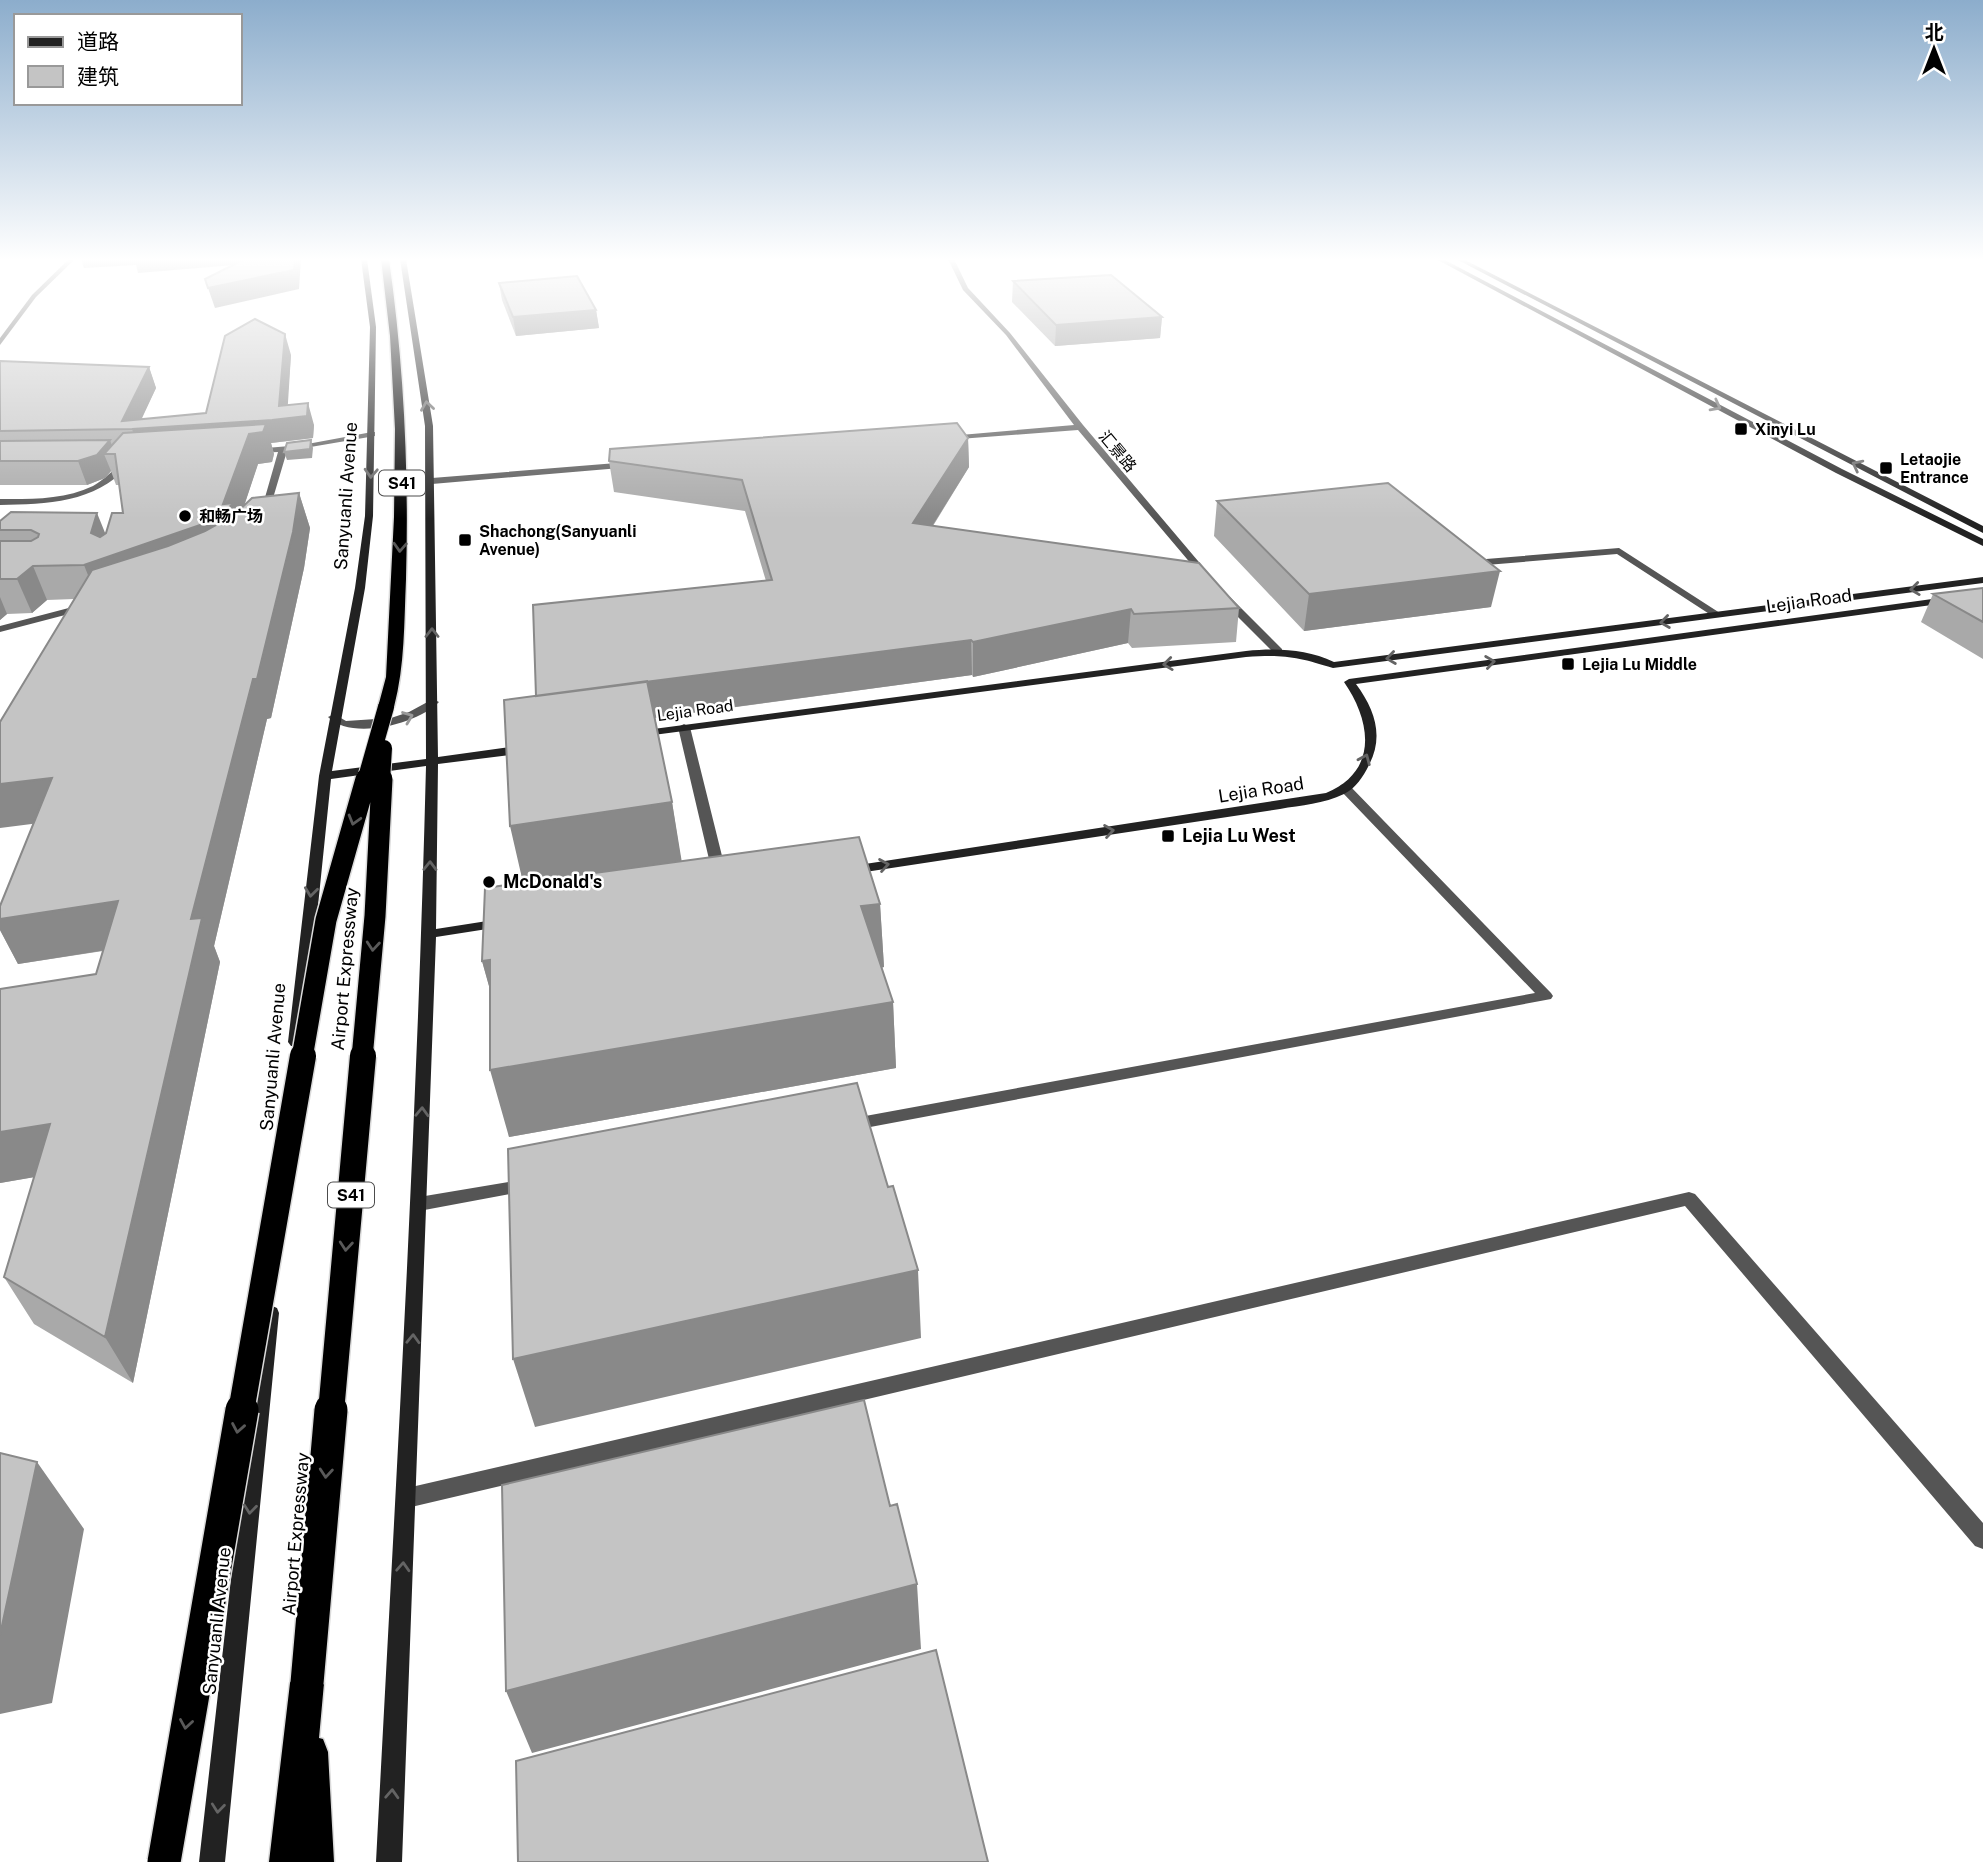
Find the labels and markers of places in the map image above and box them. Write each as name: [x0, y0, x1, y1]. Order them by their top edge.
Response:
place label: Xinyi Lu: [1755, 420, 1816, 439]
marker: Xinyi Lu: [1733, 421, 1749, 437]
place label: Letaojie Entrance: [1900, 450, 1969, 487]
marker: Letaojie Entrance: [1878, 460, 1894, 476]
place label: 和畅广场: [199, 507, 263, 526]
marker: 和畅广场: [177, 508, 193, 524]
place label: Shachong(Sanyuanli Avenue): [479, 522, 637, 559]
marker: Shachong(Sanyuanli Avenue): [457, 532, 473, 548]
place label: Lejia Lu Middle: [1582, 655, 1697, 674]
marker: Lejia Lu Middle: [1560, 656, 1576, 672]
place label: Lejia Lu West: [1182, 825, 1296, 846]
marker: Lejia Lu West: [1160, 828, 1176, 844]
place label: McDonald's: [503, 871, 602, 892]
marker: McDonald's: [481, 874, 497, 890]

